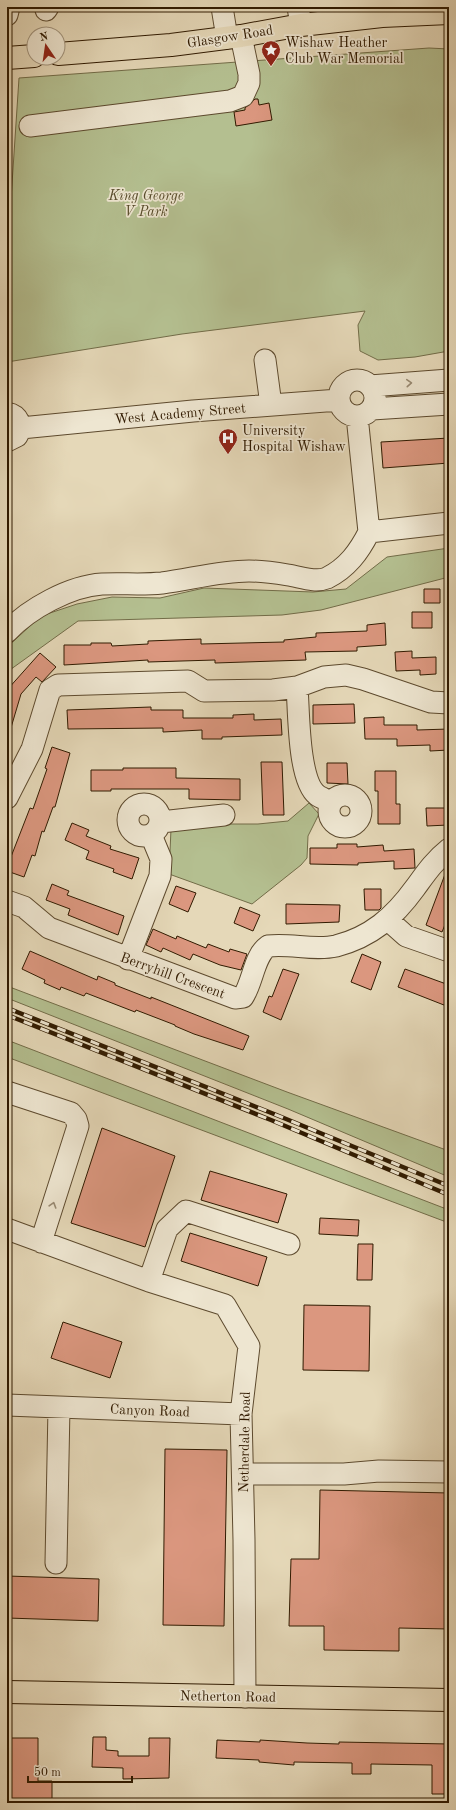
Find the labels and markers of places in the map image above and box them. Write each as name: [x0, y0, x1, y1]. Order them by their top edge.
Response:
place label: Wishaw Heather Club War Memorial: [285, 36, 404, 66]
place icon: Wishaw Heather Club War Memorial: [260, 39, 282, 67]
place label: University Hospital Wishaw: [242, 424, 346, 454]
hospital icon: University Hospital Wishaw: [217, 427, 239, 455]

